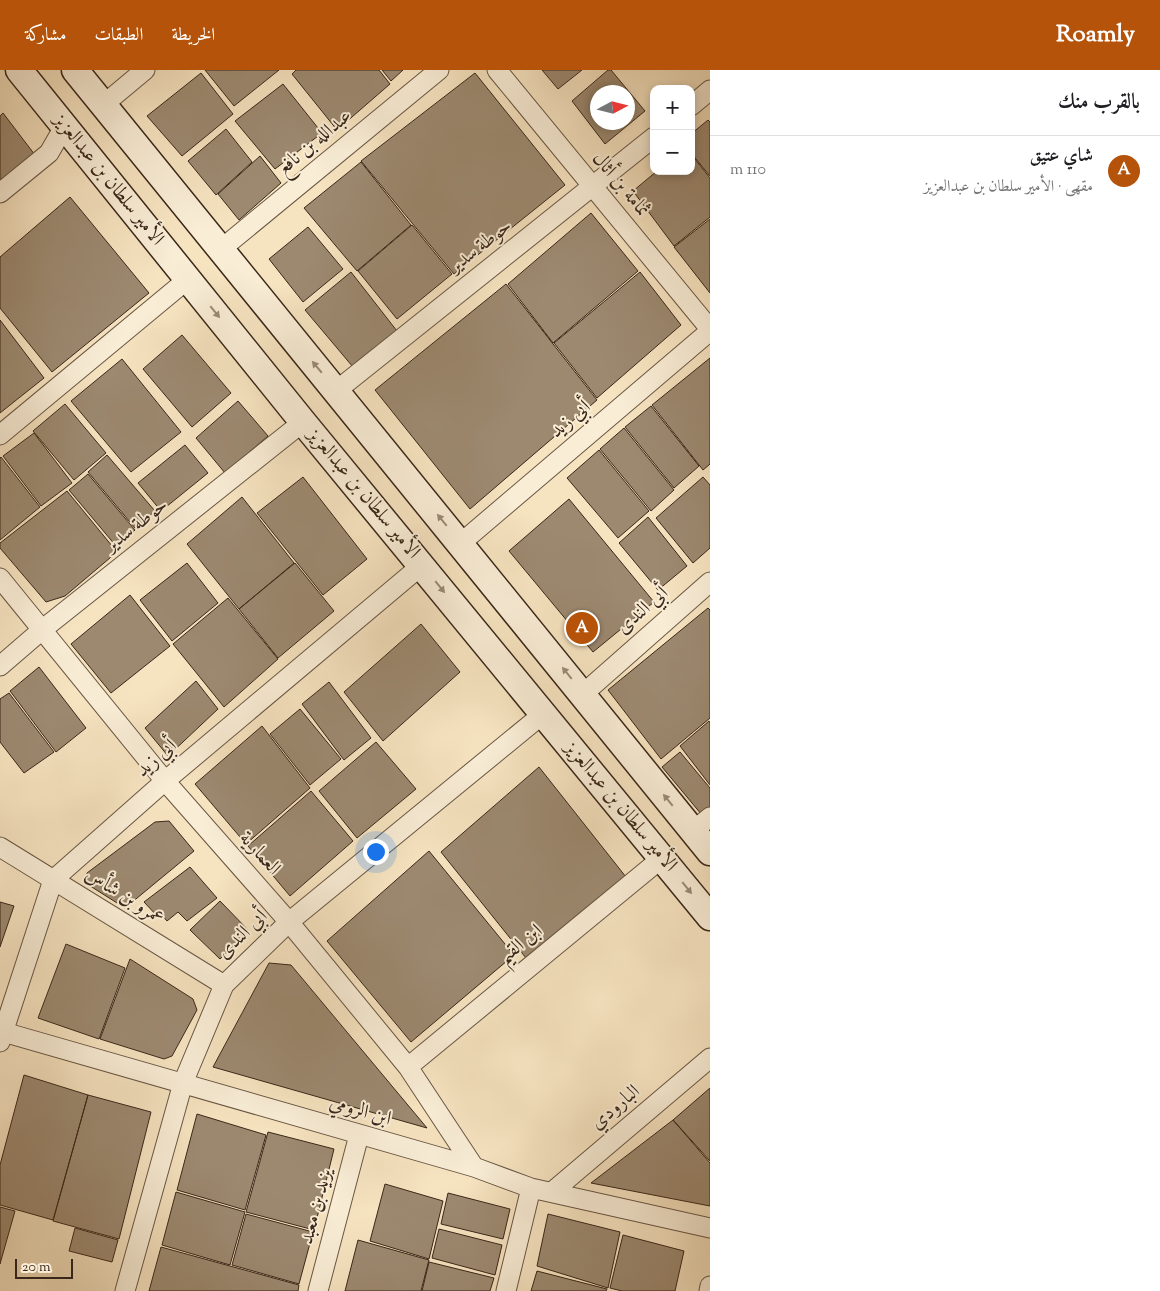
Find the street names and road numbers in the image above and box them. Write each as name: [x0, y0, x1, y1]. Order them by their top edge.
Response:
street label: عبدالله بن نافع: [271, 103, 360, 184]
street label: الأمير سلطان بن عبدالعزيز: [44, 104, 173, 252]
street label: ثمامة بن أثال: [584, 145, 657, 224]
street label: حوطة سدير: [442, 213, 519, 282]
street label: أبي زيد: [543, 392, 598, 446]
street label: الأمير سلطان بن عبدالعزيز: [298, 419, 429, 566]
street label: حوطة سدير: [98, 492, 175, 561]
street label: أبي الندى: [609, 578, 676, 642]
street label: أبي زيد: [129, 731, 184, 785]
street label: الأمير سلطان بن عبدالعزيز: [555, 732, 686, 879]
street label: العمارية: [231, 825, 287, 883]
street label: عمرو بن شأس: [78, 859, 171, 933]
street label: أبي الندى: [210, 902, 275, 967]
street label: ابن القيم: [492, 918, 551, 974]
street label: البارودي: [585, 1078, 647, 1138]
street label: ابن الرومي: [326, 1089, 394, 1135]
street label: يزيد بن معبد: [293, 1164, 342, 1248]

